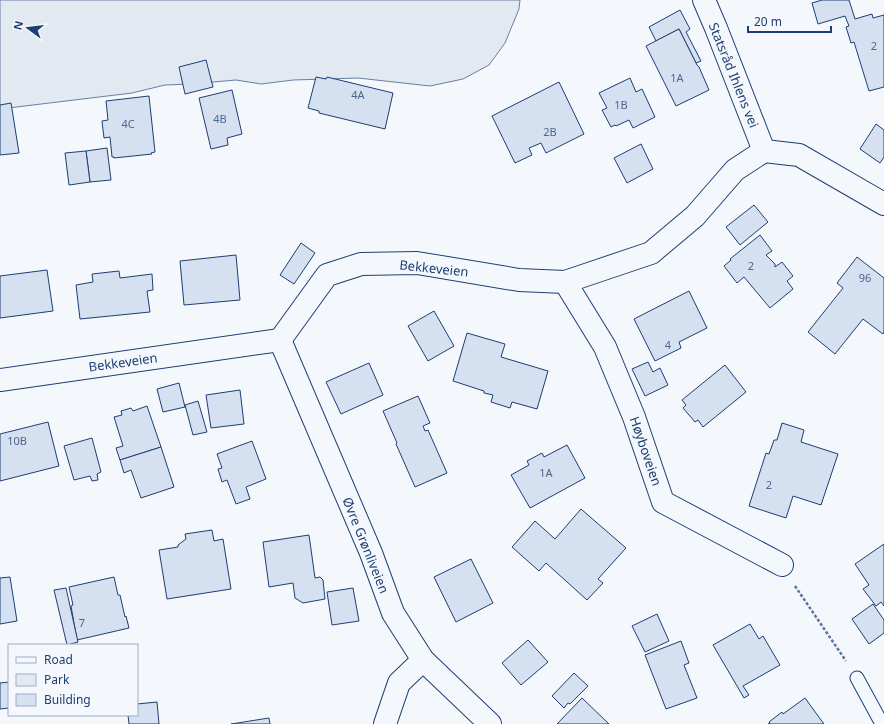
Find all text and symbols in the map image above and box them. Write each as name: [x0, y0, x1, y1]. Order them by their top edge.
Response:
north arrow: [8, 8, 48, 48]
scale bar: [748, 8, 831, 34]
text: 20 m: [754, 13, 782, 30]
text: N: [9, 19, 26, 32]
street label: Statsråd Ihlens vei: [705, 20, 763, 130]
house number: 2: [871, 38, 877, 53]
house number: 1A: [670, 70, 685, 85]
house number: 4A: [351, 87, 366, 102]
house number: 1B: [614, 97, 628, 112]
house number: 4B: [213, 111, 227, 126]
house number: 4C: [121, 116, 135, 131]
house number: 2B: [543, 124, 557, 139]
street label: Bekkeveien: [399, 255, 469, 281]
house number: 2: [748, 258, 754, 273]
house number: 96: [859, 270, 871, 285]
house number: 4: [665, 337, 672, 352]
street label: Bekkeveien: [87, 348, 159, 376]
street label: Høyboveien: [626, 414, 666, 488]
house number: 10B: [7, 433, 27, 448]
house number: 1A: [539, 465, 554, 480]
house number: 2: [766, 477, 772, 492]
street label: Øvre Grønliveien: [338, 494, 394, 596]
house number: 7: [79, 615, 85, 630]
legend: [8, 644, 138, 716]
text: Road: [44, 651, 73, 668]
text: Park: [44, 671, 70, 688]
text: Building: [44, 691, 91, 708]

